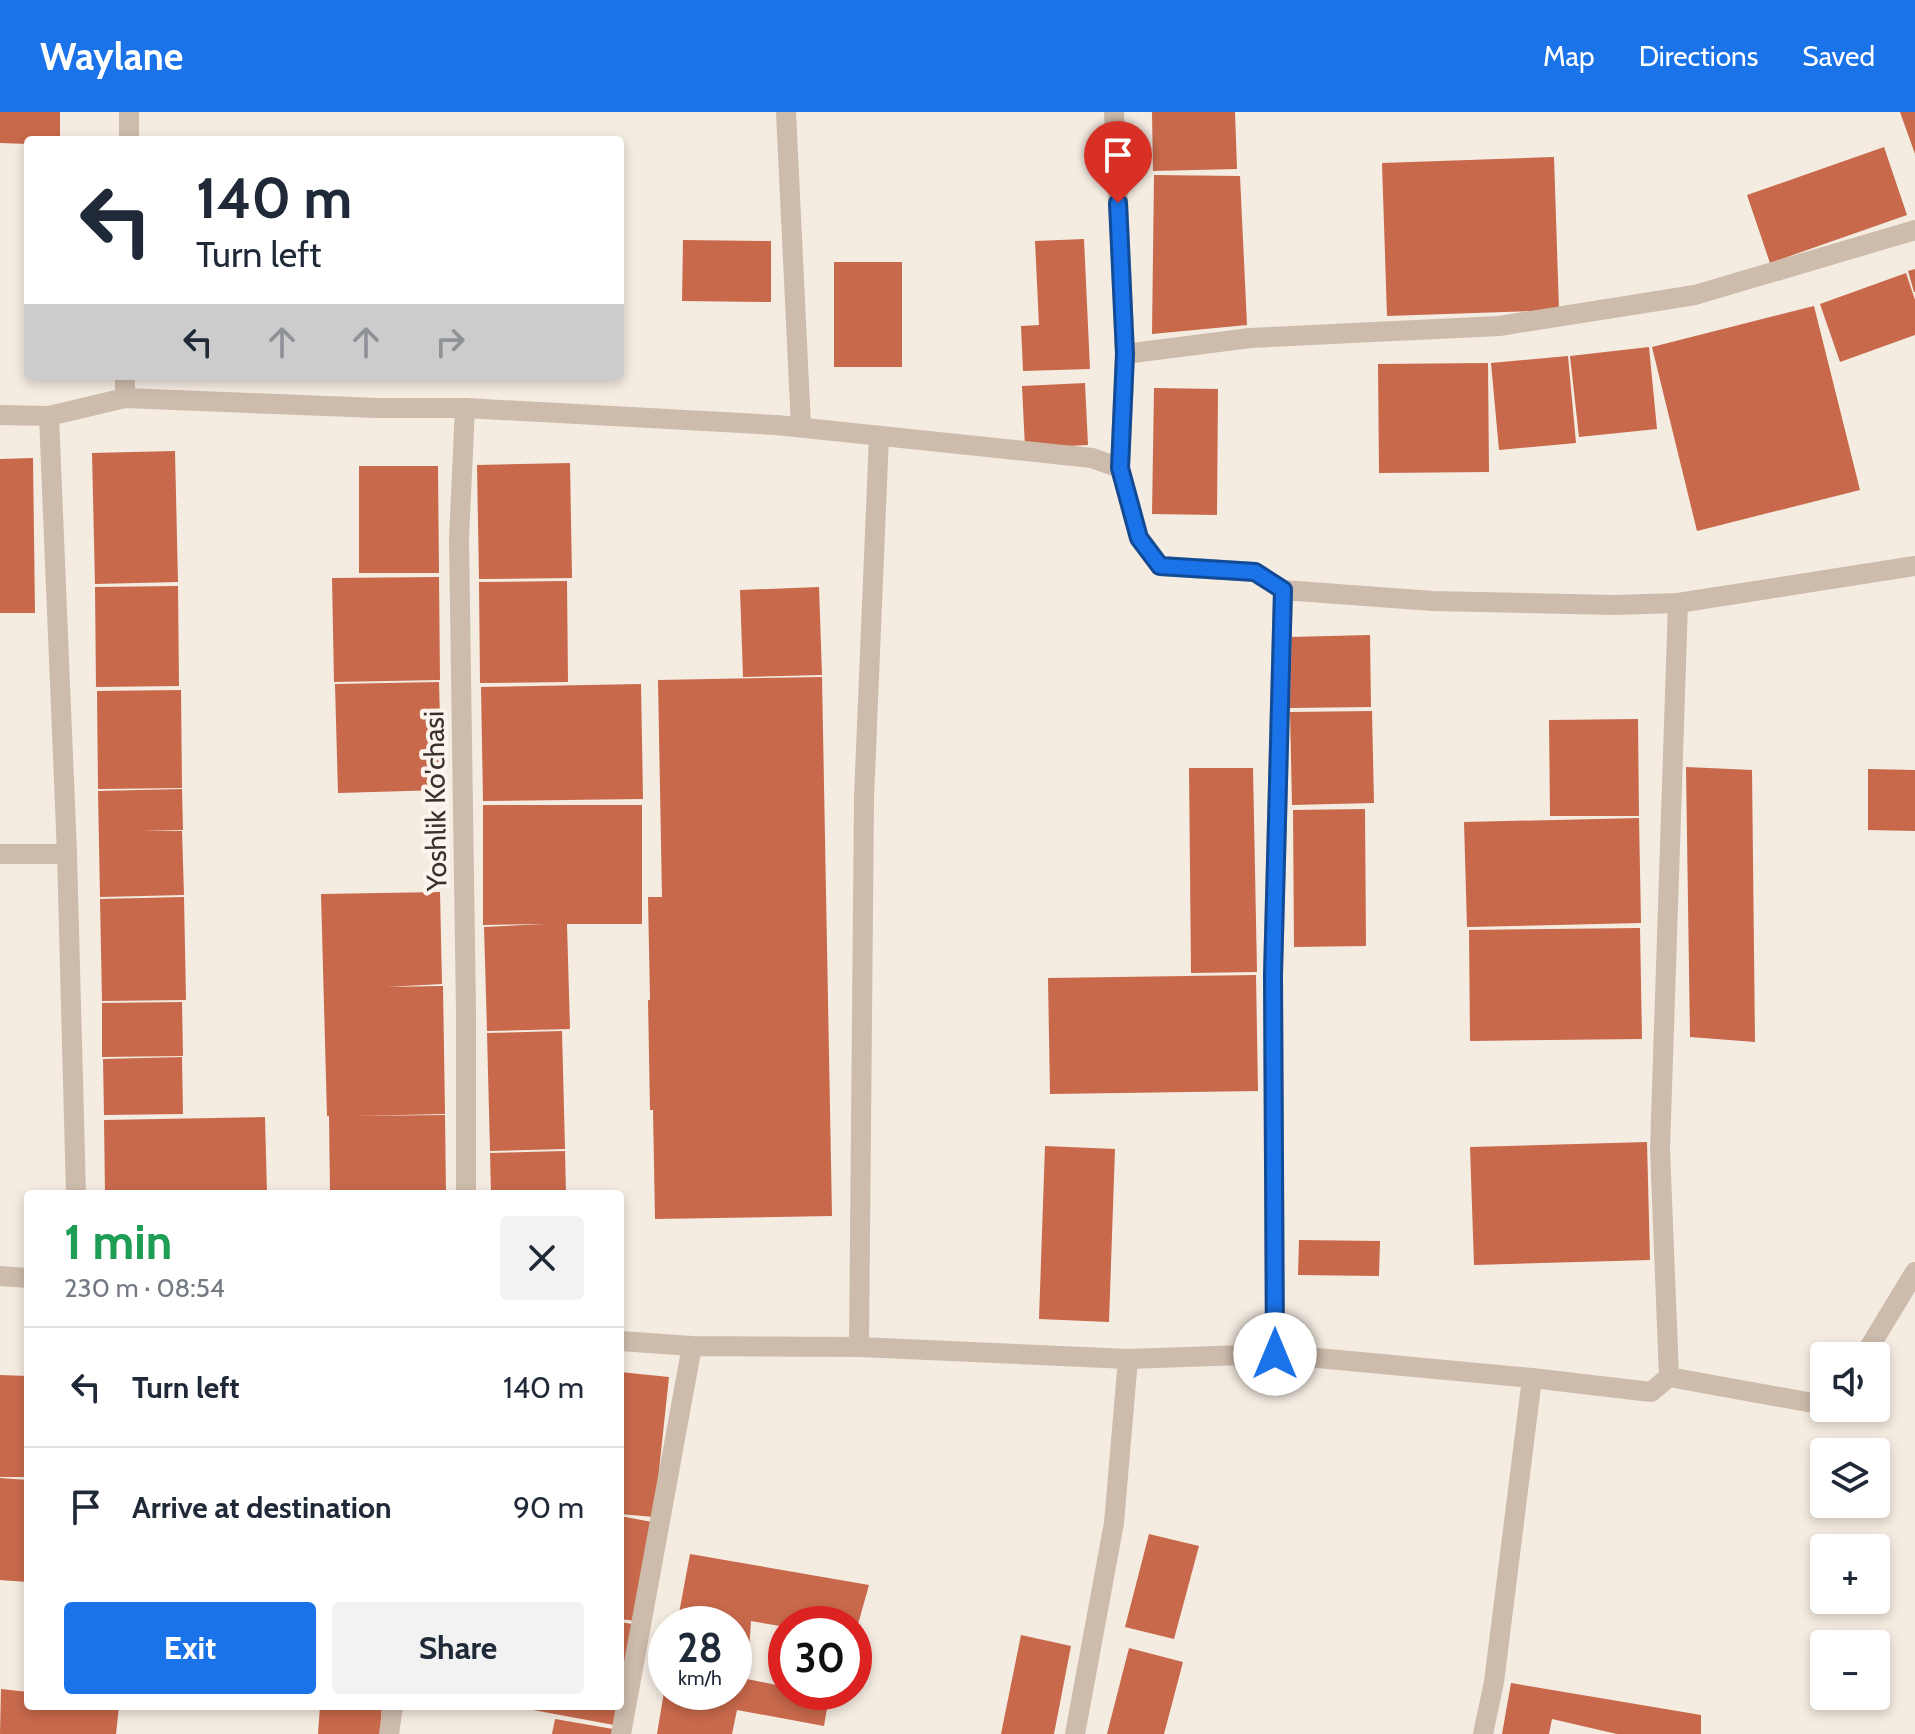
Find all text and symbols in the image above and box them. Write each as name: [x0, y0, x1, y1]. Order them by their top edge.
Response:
text: Waylane: [40, 33, 183, 80]
text: Map: [1543, 39, 1595, 73]
text: Directions: [1639, 39, 1758, 73]
text: Saved: [1802, 39, 1875, 73]
pin: [1084, 121, 1152, 203]
icon: arrive: [1096, 133, 1140, 177]
text: 140 m: [196, 164, 352, 232]
icon: left: [64, 168, 168, 272]
text: Turn left: [196, 232, 321, 276]
icon: left: [176, 320, 220, 364]
icon: ahead: [260, 320, 304, 364]
icon: ahead: [344, 320, 388, 364]
icon: right: [428, 320, 472, 364]
street label: Yoshlik Ko'chasi: [416, 711, 454, 892]
text: 1 min: [64, 1213, 172, 1271]
button: close: [500, 1216, 584, 1300]
text: 230 m · 08:54: [64, 1272, 225, 1304]
position arrow: [1233, 1312, 1317, 1396]
map controls: [1810, 1342, 1890, 1710]
button: sound: [1810, 1342, 1890, 1422]
icon: left: [64, 1365, 108, 1409]
text: Turn left: [132, 1369, 240, 1406]
text: 140 m: [503, 1369, 584, 1406]
button: layers: [1810, 1438, 1890, 1518]
icon: arrive: [64, 1485, 108, 1529]
text: Arrive at destination: [132, 1489, 392, 1526]
text: 90 m: [513, 1489, 584, 1526]
button: +: [1810, 1534, 1890, 1614]
button: Exit: [64, 1602, 316, 1694]
button: Share: [332, 1602, 584, 1694]
speed limit sign: 30: [768, 1606, 872, 1710]
text: 28: [677, 1623, 723, 1672]
button: −: [1810, 1630, 1890, 1710]
text: km/h: [678, 1666, 722, 1690]

